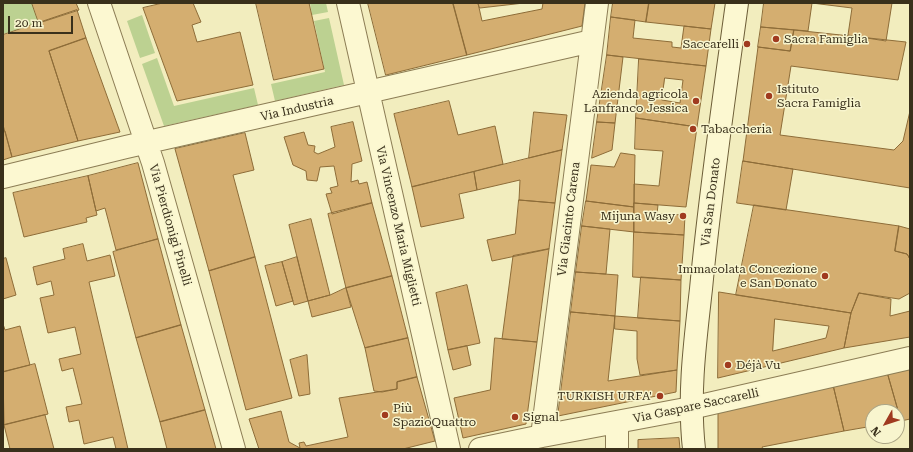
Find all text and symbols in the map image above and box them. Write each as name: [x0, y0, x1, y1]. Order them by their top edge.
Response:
scale bar: [10, 8, 75, 34]
text: 20 m: [15, 16, 42, 30]
place label: Sacra Famiglia: [784, 32, 868, 46]
marker: Sacra Famiglia: [771, 34, 781, 44]
place label: Saccarelli: [683, 37, 739, 51]
marker: Saccarelli: [742, 39, 752, 49]
place label: Istituto Sacra Famiglia: [777, 82, 861, 110]
place label: Azienda agricola Lanfranco Jessica: [584, 87, 688, 115]
marker: Istituto Sacra Famiglia: [764, 91, 774, 101]
street label: Via Industria: [259, 94, 335, 124]
marker: Azienda agricola Lanfranco Jessica: [691, 96, 701, 106]
place label: Tabaccheria: [701, 122, 772, 136]
marker: Tabaccheria: [688, 124, 698, 134]
street label: Via Vincenzo Maria Miglietti: [373, 144, 423, 308]
street label: Via San Donato: [698, 157, 724, 247]
street label: Via Giacinto Carena: [555, 161, 583, 277]
street label: Via Pierdionigi Pinelli: [146, 163, 194, 287]
place label: Mijuna Wasy: [601, 209, 675, 223]
marker: Mijuna Wasy: [678, 211, 688, 221]
place label: Immacolata Concezione e San Donato: [678, 262, 817, 290]
marker: Immacolata Concezione e San Donato: [820, 271, 830, 281]
place label: Déjà Vu: [736, 358, 781, 372]
marker: Déjà Vu: [723, 360, 733, 370]
street label: Via Gaspare Saccarelli: [632, 386, 760, 426]
place label: TURKISH URFA': [557, 389, 652, 403]
marker: TURKISH URFA': [655, 391, 665, 401]
place label: Più SpazioQuattro: [393, 401, 476, 429]
north arrow: [865, 404, 905, 444]
marker: Più SpazioQuattro: [380, 410, 390, 420]
place label: Signal: [523, 410, 559, 424]
marker: Signal: [510, 412, 520, 422]
text: N: [868, 424, 884, 439]

